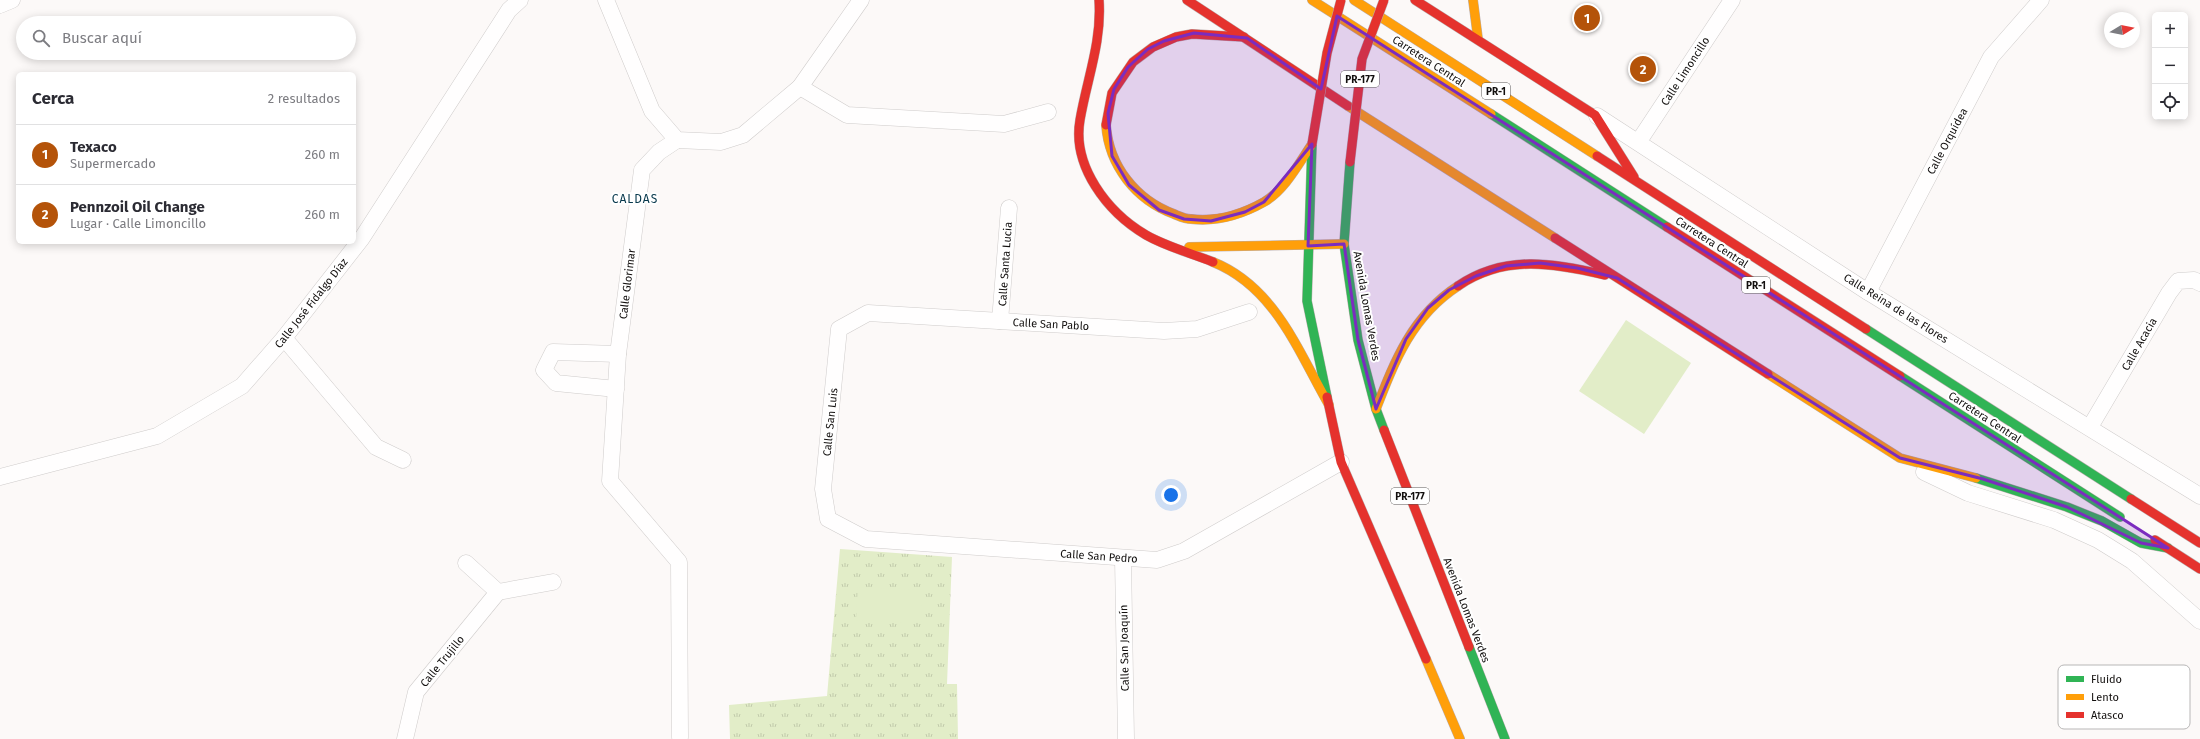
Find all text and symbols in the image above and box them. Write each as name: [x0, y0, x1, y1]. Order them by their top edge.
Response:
pin: 1: [1574, 3, 1600, 33]
north arrow: [2104, 12, 2140, 48]
map controls: [2152, 12, 2188, 120]
button: +: [2152, 12, 2188, 48]
search box: [16, 16, 356, 60]
icon: search: [30, 27, 52, 49]
text: Buscar aquí: [62, 29, 142, 47]
street label: Carretera Central: [1390, 33, 1468, 90]
street label: Calle Limoncillo: [1658, 34, 1712, 108]
button: −: [2152, 48, 2188, 84]
pin: 2: [1630, 54, 1656, 84]
road number: PR-177: [1341, 71, 1379, 87]
road number: PR-1: [1482, 83, 1510, 99]
button: locate: [2152, 84, 2188, 120]
text: Cerca: [32, 88, 74, 109]
text: 2 resultados: [268, 91, 340, 106]
street label: Calle Orquídea: [1924, 106, 1970, 177]
text: Texaco: [70, 138, 117, 156]
text: 1: [42, 147, 48, 162]
text: 260 m: [305, 147, 340, 162]
text: Supermercado: [70, 156, 156, 171]
district label: CALDAS: [612, 192, 658, 206]
text: Pennzoil Oil Change: [70, 198, 205, 216]
text: 2: [42, 207, 48, 222]
text: 260 m: [305, 207, 340, 222]
street label: Carretera Central: [1673, 214, 1751, 271]
text: Lugar · Calle Limoncillo: [70, 216, 206, 231]
street label: Calle Santa Lucia: [996, 221, 1015, 307]
street label: Calle Glorimar: [617, 247, 638, 320]
street label: Avenida Lomas Verdes: [1350, 250, 1383, 362]
street label: Calle José Fidalgo Díaz: [272, 256, 351, 351]
street label: Calle Reina de las Flores: [1841, 271, 1950, 346]
road number: PR-1: [1742, 277, 1770, 293]
street label: Calle Acacia: [2119, 315, 2160, 373]
street label: Calle San Pablo: [1012, 316, 1089, 333]
street label: Calle San Luis: [820, 387, 841, 457]
street label: Carretera Central: [1946, 389, 2024, 446]
your location: [1161, 485, 1181, 505]
road number: PR-177: [1391, 488, 1429, 504]
street label: Calle San Pedro: [1060, 547, 1138, 566]
street label: Avenida Lomas Verdes: [1441, 556, 1493, 664]
street label: Calle San Joaquín: [1117, 605, 1132, 691]
street label: Calle Trujillo: [418, 633, 467, 690]
legend: [2058, 665, 2190, 729]
text: Fluido: [2091, 673, 2122, 686]
text: Lento: [2091, 691, 2119, 704]
text: Atasco: [2091, 709, 2124, 722]

